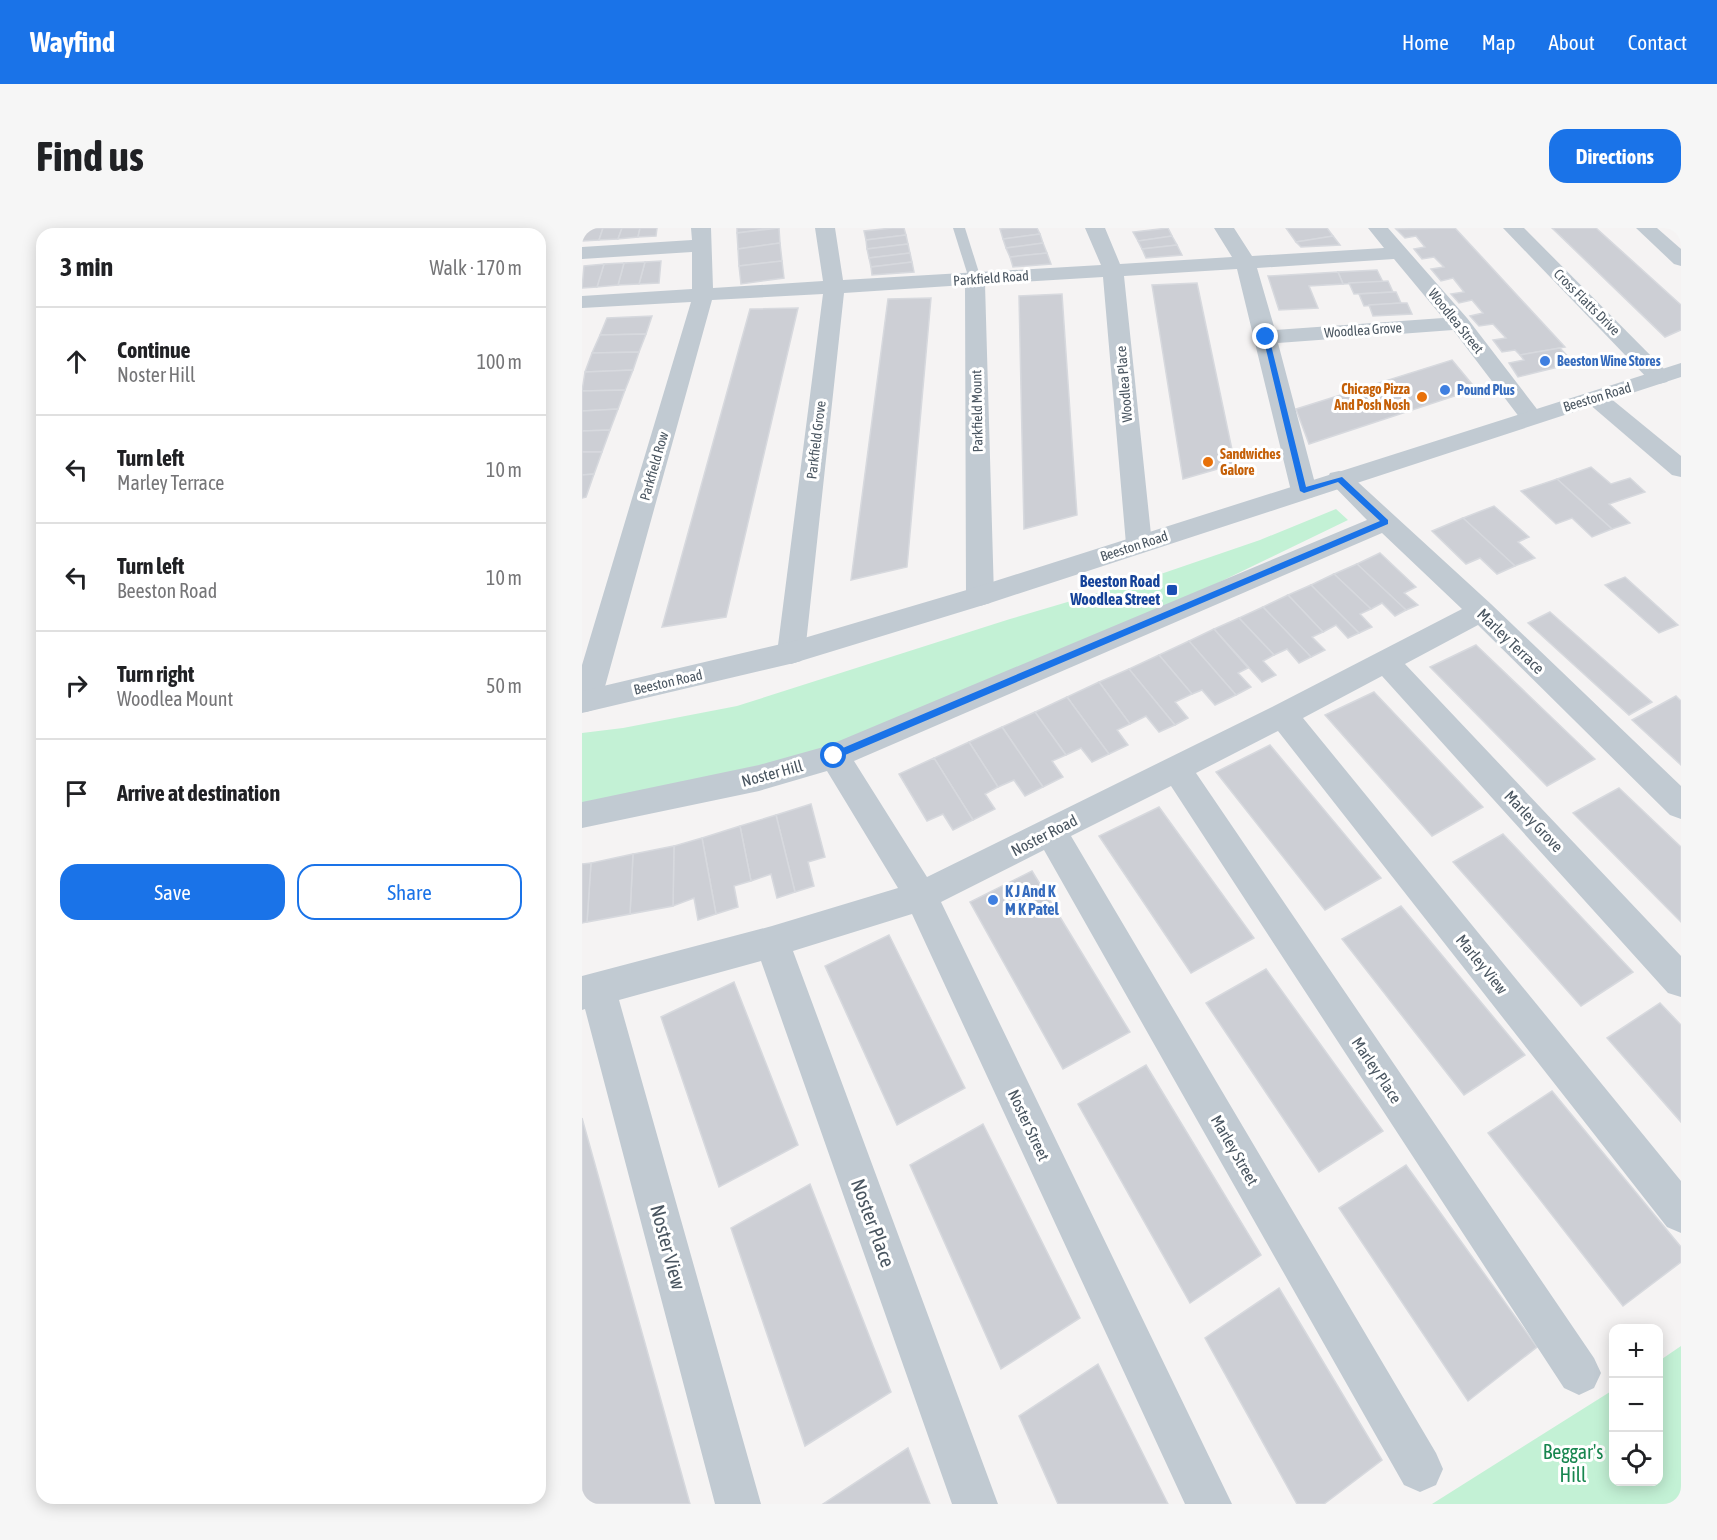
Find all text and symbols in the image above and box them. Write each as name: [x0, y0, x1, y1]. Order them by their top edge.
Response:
text: Wayfind: [30, 26, 115, 58]
text: Home: [1402, 30, 1449, 54]
text: Map: [1482, 30, 1516, 54]
text: About: [1549, 30, 1595, 54]
text: Contact: [1628, 30, 1687, 54]
button: Directions: [1549, 129, 1681, 183]
text: Find us: [36, 132, 144, 180]
text: 3 min: [60, 252, 113, 282]
text: Walk · 170 m: [430, 256, 522, 279]
street label: Cross Flatts Drive: [1551, 266, 1623, 338]
street label: Parkfield Road: [953, 267, 1029, 289]
street label: Woodlea Street: [1425, 285, 1487, 357]
street label: Woodlea Grove: [1324, 319, 1402, 341]
route end: [1252, 323, 1278, 349]
text: Continue: [117, 337, 191, 363]
icon: ahead: [60, 345, 93, 378]
street label: Woodlea Place: [1113, 345, 1135, 423]
text: 100 m: [477, 350, 522, 373]
place label: Beeston Wine Stores: [1557, 353, 1661, 369]
marker: Beeston Wine Stores: [1538, 354, 1552, 368]
text: Noster Hill: [117, 363, 195, 386]
street label: Parkfield Mount: [968, 370, 986, 452]
street label: Beeston Road: [1561, 379, 1633, 415]
place label: Chicago Pizza And Posh Nosh: [1333, 381, 1410, 413]
place label: Pound Plus: [1457, 382, 1515, 398]
marker: Pound Plus: [1438, 383, 1452, 397]
marker: Chicago Pizza And Posh Nosh: [1415, 390, 1429, 404]
street label: Parkfield Grove: [803, 400, 829, 480]
street label: Parkfield Row: [637, 429, 672, 502]
text: Turn left: [117, 445, 184, 471]
place label: Sandwiches Galore: [1220, 446, 1281, 478]
icon: left: [60, 453, 93, 486]
marker: Sandwiches Galore: [1201, 455, 1215, 469]
text: 10 m: [486, 458, 522, 481]
text: Marley Terrace: [117, 471, 224, 494]
street label: Beeston Road: [1098, 528, 1170, 564]
text: Turn left: [117, 553, 184, 579]
icon: left: [60, 561, 93, 594]
text: 10 m: [486, 566, 522, 589]
place label: Beeston Road Woodlea Street: [1069, 572, 1160, 608]
text: Beeston Road: [117, 579, 217, 602]
marker: Beeston Road Woodlea Street: [1165, 583, 1179, 597]
street label: Marley Terrace: [1473, 605, 1548, 678]
text: Turn right: [117, 661, 194, 687]
street label: Beeston Road: [632, 666, 704, 698]
icon: right: [60, 669, 93, 702]
text: 50 m: [486, 674, 522, 697]
text: Woodlea Mount: [117, 687, 233, 710]
route start: [820, 742, 846, 768]
street label: Noster Hill: [739, 756, 805, 790]
icon: arrive: [60, 777, 93, 810]
text: Arrive at destination: [117, 780, 280, 806]
street label: Marley Grove: [1500, 787, 1567, 856]
street label: Noster Road: [1008, 811, 1080, 859]
button: Save: [60, 864, 285, 920]
button: Share: [297, 864, 522, 920]
place label: K J And K M K Patel: [1005, 882, 1060, 918]
marker: K J And K M K Patel: [986, 893, 1000, 907]
street label: Marley View: [1452, 931, 1512, 998]
street label: Marley Place: [1348, 1034, 1406, 1107]
street label: Noster Street: [1005, 1087, 1053, 1164]
street label: Marley Street: [1207, 1112, 1262, 1189]
street label: Noster Place: [847, 1175, 900, 1270]
street label: Noster View: [646, 1202, 691, 1292]
map controls: [1609, 1324, 1663, 1486]
button: +: [1609, 1324, 1663, 1378]
button: −: [1609, 1378, 1663, 1432]
button: locate: [1609, 1432, 1663, 1486]
park label: Beggar's Hill: [1543, 1440, 1603, 1486]

